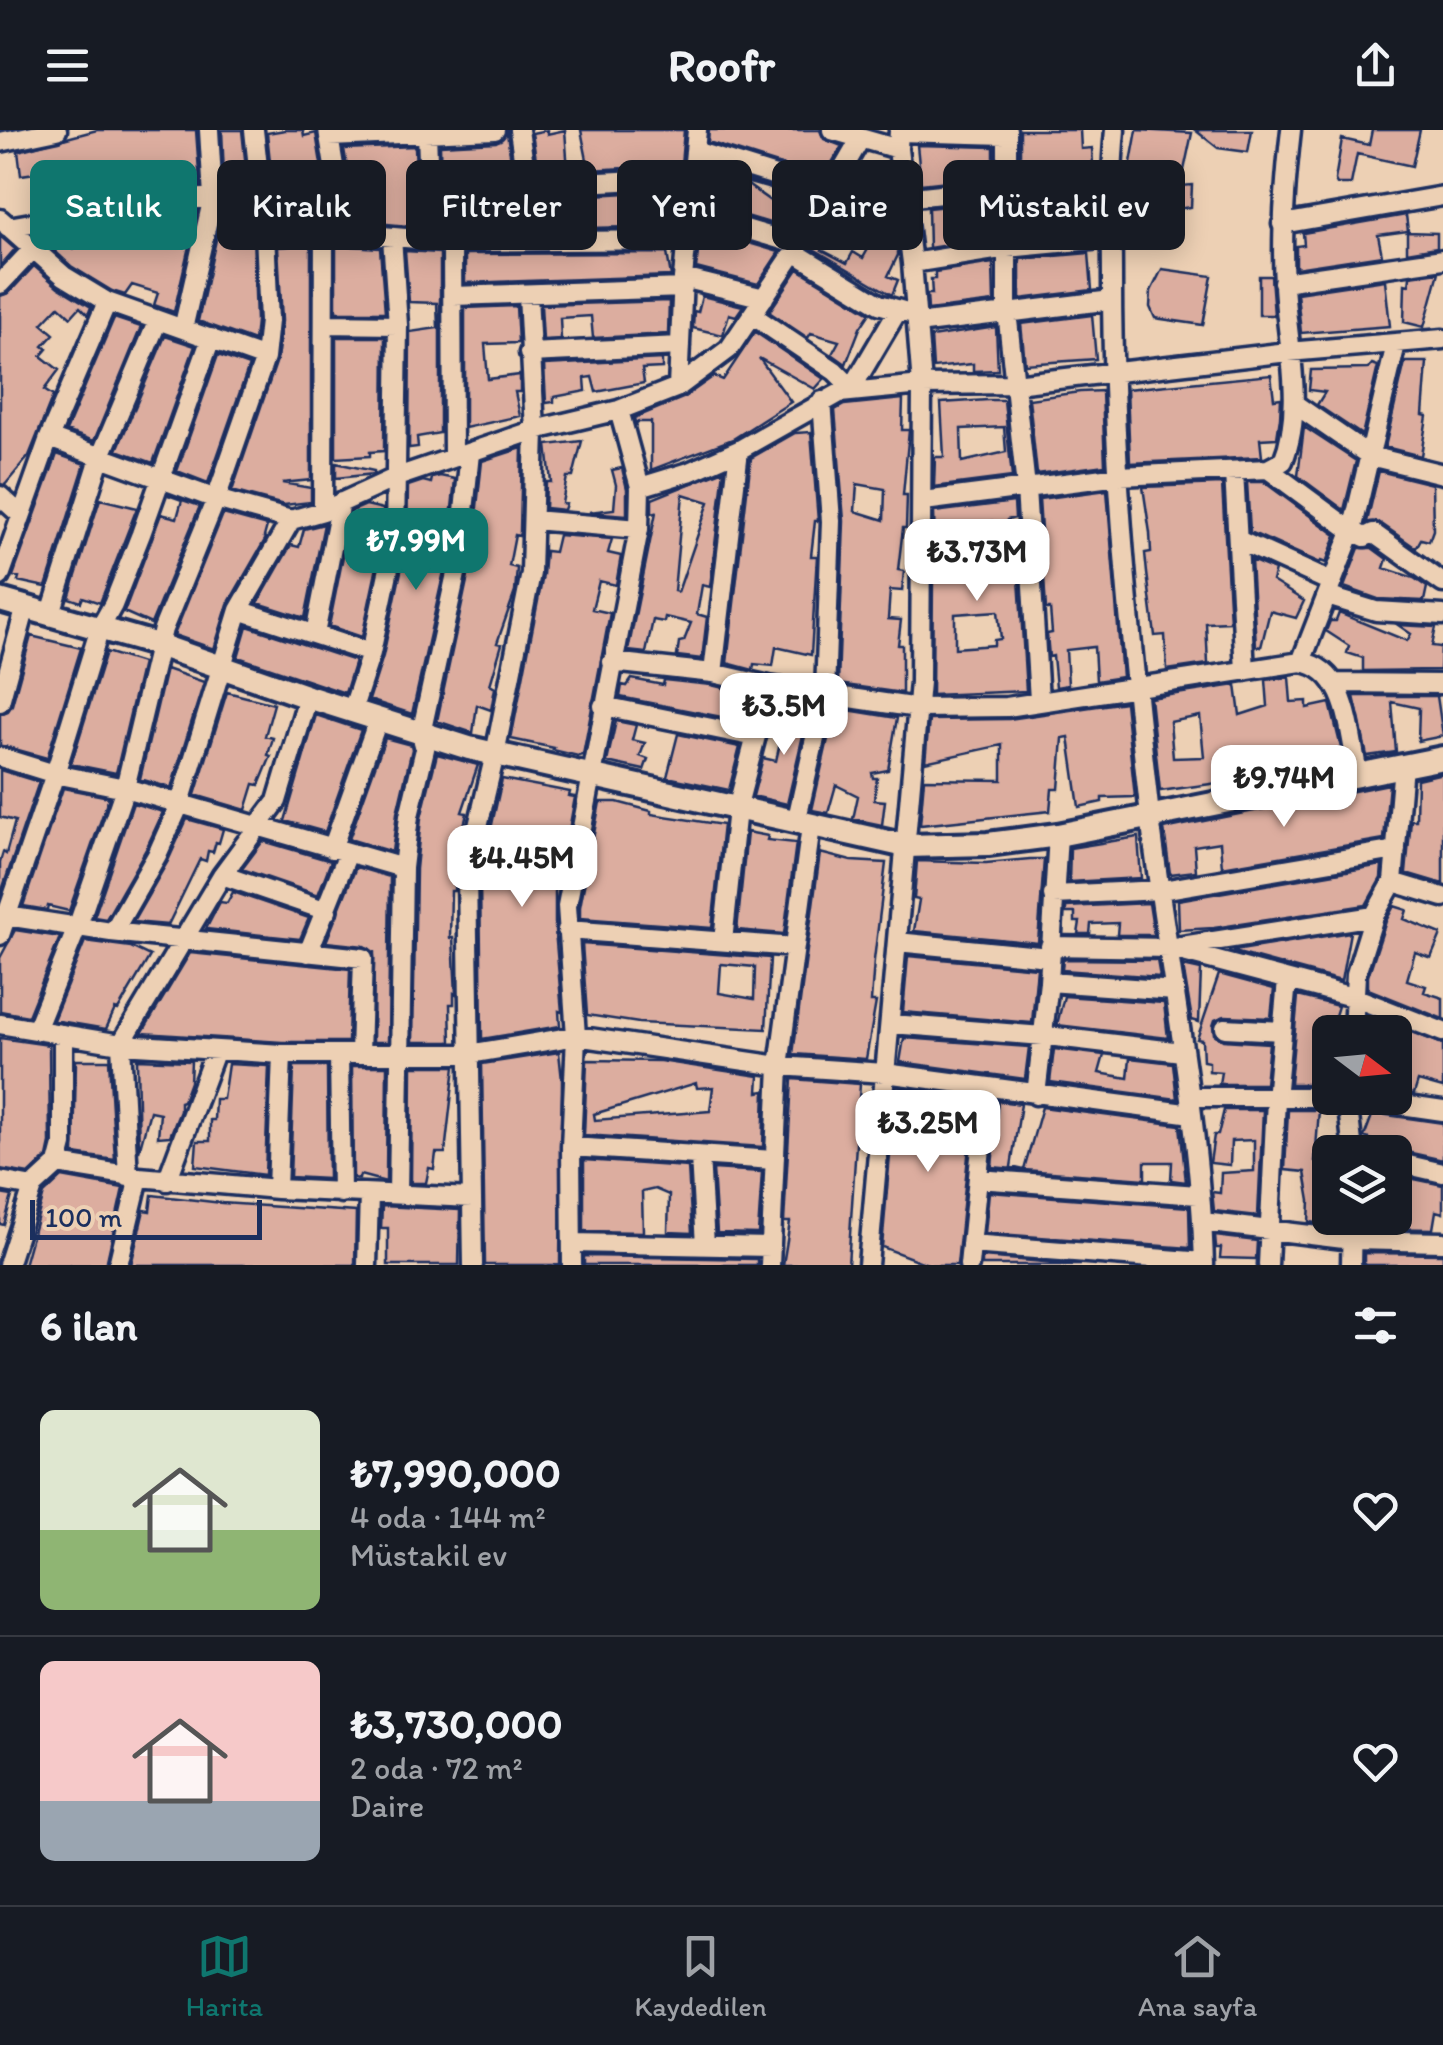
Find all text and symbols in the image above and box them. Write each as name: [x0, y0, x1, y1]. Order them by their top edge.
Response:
icon: menu: [40, 38, 95, 93]
text: Roofr: [668, 38, 775, 92]
icon: share: [1348, 38, 1403, 93]
chip: Satılık: [30, 160, 197, 250]
chip: Kiralık: [217, 160, 386, 250]
chip: Filtreler: [406, 160, 597, 250]
chip: Yeni: [617, 160, 752, 250]
chip: Daire: [772, 160, 923, 250]
chip: Müstakil ev: [943, 160, 1185, 250]
pin: ₺7.99M: [335, 508, 497, 593]
pin: ₺3.73M: [896, 519, 1058, 604]
text: ₺7.99M: [366, 521, 466, 559]
text: ₺3.73M: [927, 532, 1028, 570]
pin: ₺3.5M: [714, 673, 854, 758]
text: ₺3.5M: [742, 686, 826, 724]
pin: ₺9.74M: [1203, 745, 1365, 830]
text: ₺9.74M: [1233, 758, 1335, 796]
pin: ₺4.45M: [441, 825, 603, 910]
text: ₺4.45M: [469, 838, 575, 876]
north arrow: [1312, 1015, 1412, 1115]
map controls: [1312, 1015, 1412, 1235]
pin: ₺3.25M: [847, 1090, 1009, 1175]
text: ₺3.25M: [877, 1103, 979, 1141]
button: layers: [1312, 1135, 1412, 1235]
scale bar: [30, 1195, 262, 1240]
text: 100 m: [45, 1200, 122, 1234]
icon: filters: [1348, 1298, 1403, 1353]
text: 6 ilan: [40, 1300, 137, 1351]
text: ₺7,990,000: [350, 1447, 561, 1498]
icon: home: [120, 1450, 240, 1570]
icon: heart: [1348, 1483, 1403, 1538]
text: 4 oda · 144 m²: [350, 1498, 546, 1536]
text: Müstakil ev: [350, 1536, 507, 1574]
text: ₺3,730,000: [350, 1698, 563, 1749]
icon: home: [120, 1701, 240, 1821]
icon: heart: [1348, 1734, 1403, 1789]
text: 2 oda · 72 m²: [350, 1749, 523, 1787]
text: Daire: [350, 1787, 424, 1825]
tab: Harita: [186, 1929, 263, 2023]
tab: Kaydedilen: [634, 1929, 767, 2023]
tab: Ana sayfa: [1138, 1929, 1257, 2023]

